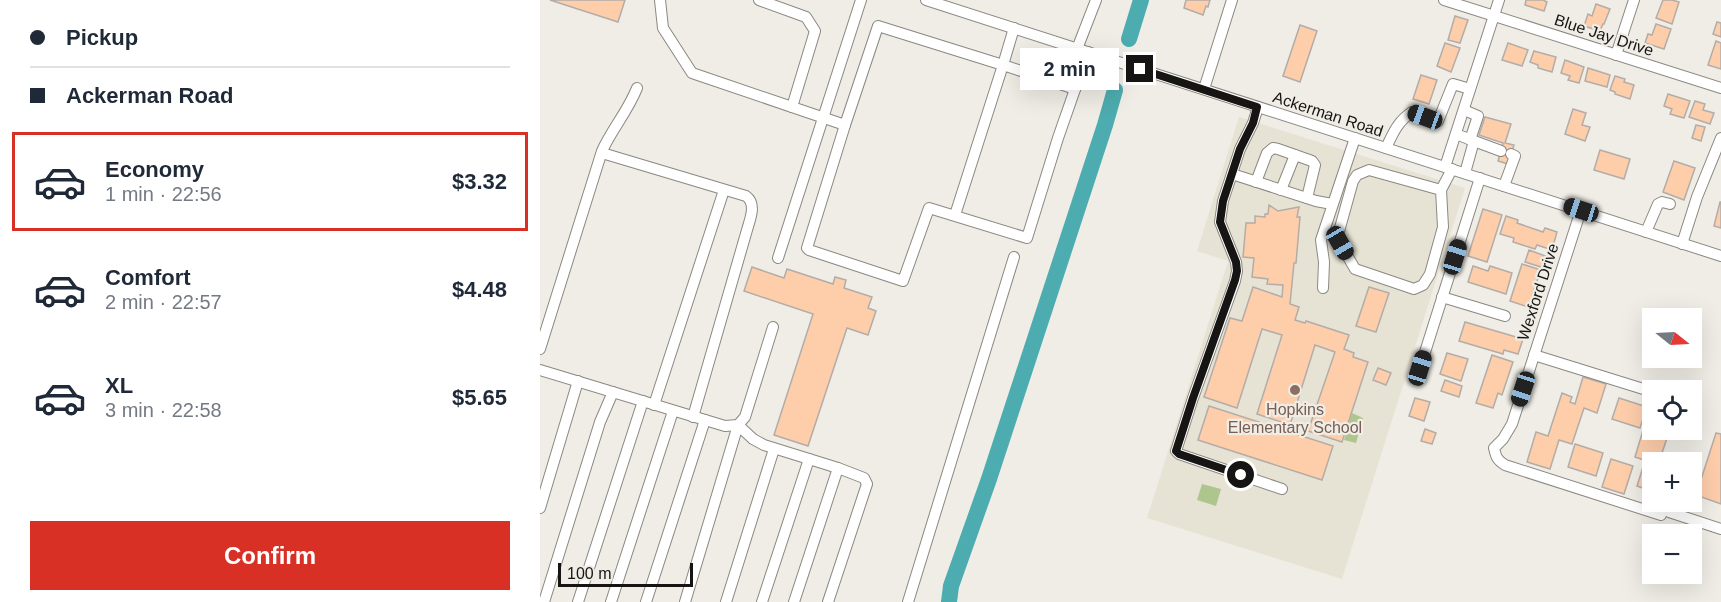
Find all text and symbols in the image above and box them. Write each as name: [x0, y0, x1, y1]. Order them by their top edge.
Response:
street label: Blue Jay Drive: [1552, 11, 1656, 59]
text: Pickup: [66, 25, 138, 50]
callout: 2 min: [1020, 48, 1119, 90]
route end: [1126, 55, 1153, 82]
text: 2 min: [1043, 58, 1096, 80]
text: Ackerman Road: [66, 83, 234, 108]
street label: Ackerman Road: [1271, 88, 1385, 140]
car: [1405, 102, 1445, 132]
icon: car: [33, 155, 87, 209]
text: Economy: [105, 157, 204, 182]
text: $3.32: [452, 169, 507, 194]
text: 1 min · 22:56: [105, 183, 222, 205]
car: [1561, 196, 1601, 224]
car: [1323, 223, 1357, 263]
car: [1441, 237, 1469, 277]
street label: Wexford Drive: [1514, 241, 1562, 343]
icon: car: [33, 263, 87, 317]
text: Comfort: [105, 265, 191, 290]
text: $4.48: [452, 277, 507, 302]
text: 2 min · 22:57: [105, 291, 222, 313]
north arrow: [1642, 308, 1702, 368]
map controls: [1642, 308, 1702, 584]
car: [1406, 348, 1434, 388]
car: [1509, 369, 1537, 409]
icon: car: [33, 371, 87, 425]
text: XL: [105, 373, 133, 398]
button: locate: [1642, 380, 1702, 440]
marker: Hopkins Elementary School: [1288, 383, 1302, 397]
text: $5.65: [452, 385, 507, 410]
text: 3 min · 22:58: [105, 399, 222, 421]
place label: Hopkins Elementary School: [1228, 401, 1362, 436]
button: +: [1642, 452, 1702, 512]
route start: [1227, 461, 1254, 488]
button: Confirm: [30, 521, 510, 590]
button: −: [1642, 524, 1702, 584]
scale bar: [558, 560, 693, 588]
text: 100 m: [567, 565, 611, 582]

